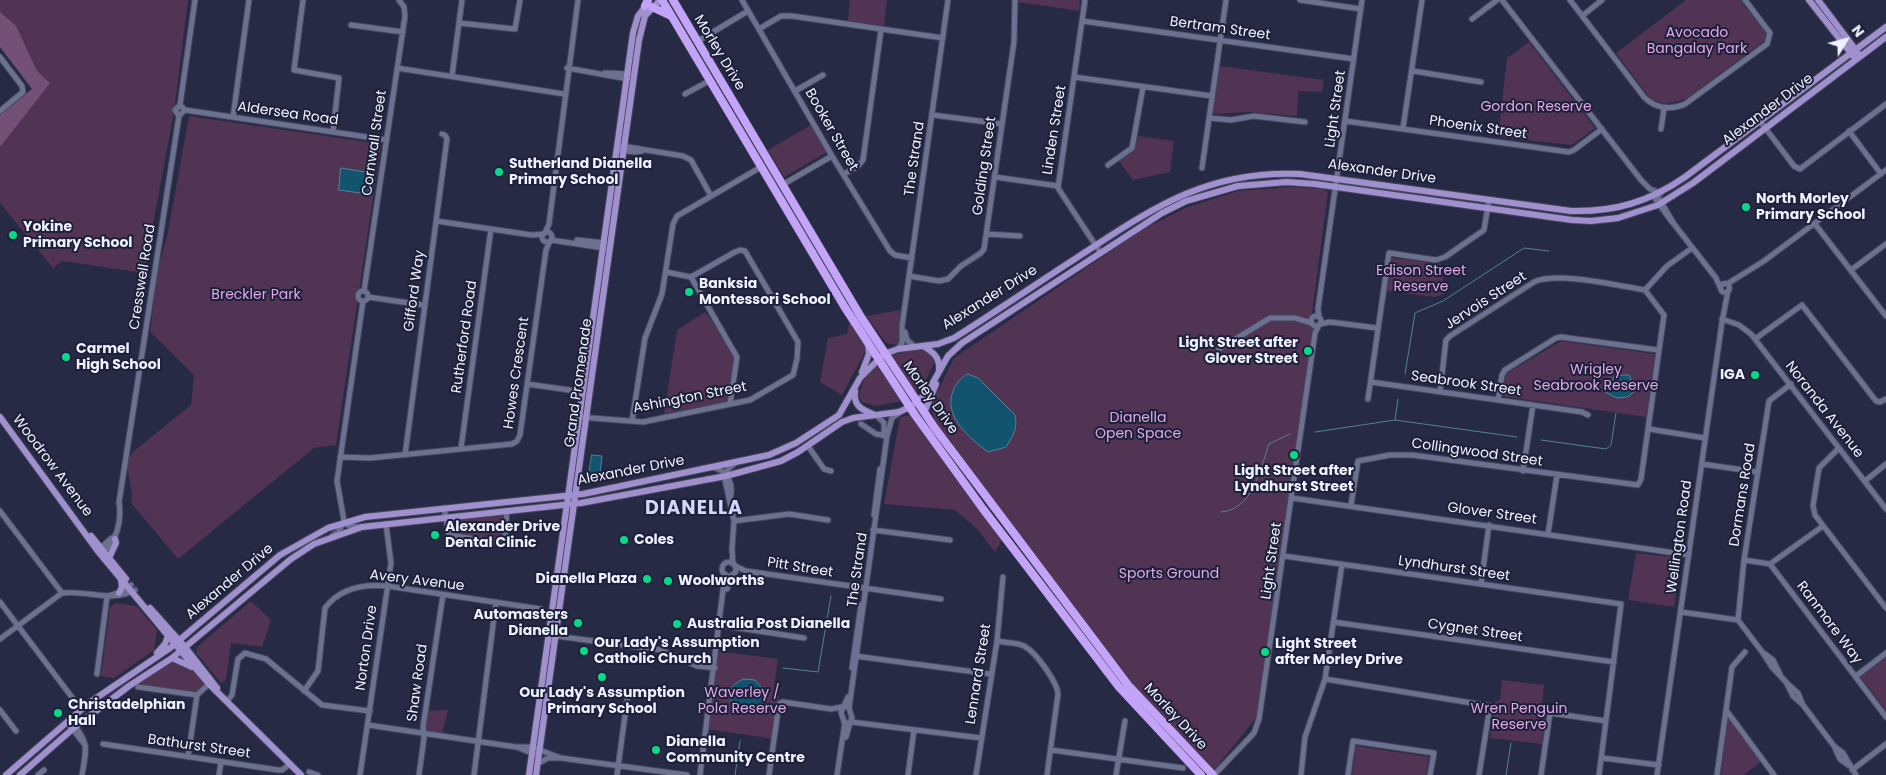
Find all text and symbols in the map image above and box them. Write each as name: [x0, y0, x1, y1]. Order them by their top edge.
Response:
street label: Morley Drive: [690, 12, 748, 94]
street label: Bertram Street: [1169, 14, 1271, 44]
north arrow: [1821, 15, 1871, 65]
text: N: [1847, 21, 1869, 41]
park label: Avocado Bangalay Park: [1647, 25, 1747, 58]
street label: Light Street: [1322, 69, 1350, 149]
street label: Alexander Drive: [1719, 71, 1817, 149]
street label: Linden Street: [1040, 84, 1070, 176]
street label: Booker Street: [801, 86, 861, 174]
street label: Cornwall Street: [359, 89, 391, 197]
street label: Aldersea Road: [236, 99, 340, 129]
park label: Gordon Reserve: [1480, 99, 1592, 115]
street label: Phoenix Street: [1428, 113, 1528, 143]
street label: Golding Street: [970, 116, 1000, 216]
street label: The Strand: [901, 121, 929, 197]
place label: Sutherland Dianella Primary School: [509, 156, 652, 188]
street label: Alexander Drive: [1327, 156, 1437, 188]
marker: Sutherland Dianella Primary School: [493, 166, 505, 178]
place label: North Morley Primary School: [1756, 191, 1865, 223]
marker: North Morley Primary School: [1740, 201, 1752, 213]
place label: Yokine Primary School: [23, 219, 132, 252]
street label: Cresswell Road: [126, 223, 160, 331]
marker: Yokine Primary School: [7, 229, 19, 241]
street label: Gifford Way: [401, 249, 429, 333]
street label: Alexander Drive: [939, 262, 1041, 334]
park label: Edison Street Reserve: [1376, 263, 1466, 296]
street label: Jervois Street: [1442, 268, 1530, 334]
place label: Banksia Montessori School: [699, 276, 831, 308]
street label: Rutherford Road: [449, 279, 481, 395]
marker: Banksia Montessori School: [683, 286, 695, 298]
park label: Breckler Park: [211, 287, 301, 303]
street label: Howes Crescent: [501, 316, 533, 430]
street label: Grand Promenade: [562, 318, 596, 448]
place label: Light Street after Glover Street: [1179, 335, 1298, 368]
place label: Carmel High School: [76, 341, 161, 374]
marker: Light Street after Glover Street: [1302, 345, 1314, 357]
marker: Carmel High School: [60, 351, 72, 363]
street label: Morley Drive: [899, 358, 961, 438]
street label: Noranda Avenue: [1781, 358, 1867, 462]
park label: Wrigley Seabrook Reserve: [1534, 362, 1658, 394]
place label: IGA: [1720, 367, 1745, 383]
street label: Seabrook Street: [1410, 368, 1522, 400]
marker: IGA: [1749, 369, 1761, 381]
street label: Ashington Street: [632, 379, 748, 417]
park label: Dianella Open Space: [1095, 410, 1181, 442]
street label: Woodrow Avenue: [8, 412, 96, 520]
street label: Collingwood Street: [1410, 435, 1544, 471]
street label: Dormans Road: [1727, 442, 1759, 548]
marker: Light Street after Lyndhurst Street: [1288, 449, 1300, 461]
street label: Alexander Drive: [576, 452, 686, 490]
place label: Light Street after Lyndhurst Street: [1234, 463, 1354, 496]
street label: Wellington Road: [1664, 479, 1696, 595]
district label: DIANELLA: [644, 498, 744, 520]
street label: Glover Street: [1446, 499, 1538, 529]
place label: Alexander Drive Dental Clinic: [445, 519, 560, 552]
street label: Light Street: [1258, 521, 1286, 601]
marker: Alexander Drive Dental Clinic: [429, 529, 441, 541]
place label: Coles: [634, 532, 674, 548]
street label: The Strand: [844, 532, 872, 608]
marker: Coles: [618, 534, 630, 546]
street label: Alexander Drive: [183, 541, 277, 623]
street label: Lyndhurst Street: [1397, 553, 1511, 585]
street label: Pitt Street: [766, 555, 834, 581]
park label: Sports Ground: [1119, 566, 1219, 582]
street label: Avery Avenue: [369, 567, 465, 595]
place label: Dianella Plaza: [536, 571, 637, 587]
marker: Dianella Plaza: [641, 573, 653, 585]
place label: Woolworths: [678, 573, 765, 589]
marker: Woolworths: [662, 575, 674, 587]
street label: Ranmore Way: [1793, 578, 1865, 668]
street label: Norton Drive: [353, 604, 381, 692]
place label: Automasters Dianella: [473, 607, 568, 640]
place label: Australia Post Dianella: [687, 616, 850, 632]
street label: Cygnet Street: [1426, 616, 1524, 646]
marker: Automasters Dianella: [572, 617, 584, 629]
marker: Australia Post Dianella: [671, 618, 683, 630]
street label: Lennard Street: [963, 623, 995, 725]
place label: Our Lady's Assumption Catholic Church: [594, 635, 760, 668]
place label: Light Street after Morley Drive: [1275, 636, 1403, 669]
street label: Shaw Road: [404, 643, 432, 723]
marker: Our Lady's Assumption Catholic Church: [578, 645, 590, 657]
marker: Light Street after Morley Drive: [1259, 646, 1271, 658]
marker: Our Lady's Assumption Primary School: [596, 671, 608, 683]
street label: Morley Drive: [1140, 680, 1210, 754]
place label: Our Lady's Assumption Primary School: [519, 685, 685, 718]
park label: Waverley / Pola Reserve: [698, 685, 786, 718]
place label: Christadelphian Hall: [68, 697, 186, 730]
park label: Wren Penguin Reserve: [1471, 701, 1567, 734]
marker: Christadelphian Hall: [52, 707, 64, 719]
street label: Bathurst Street: [147, 731, 251, 763]
place label: Dianella Community Centre: [666, 734, 805, 766]
marker: Dianella Community Centre: [650, 744, 662, 756]

